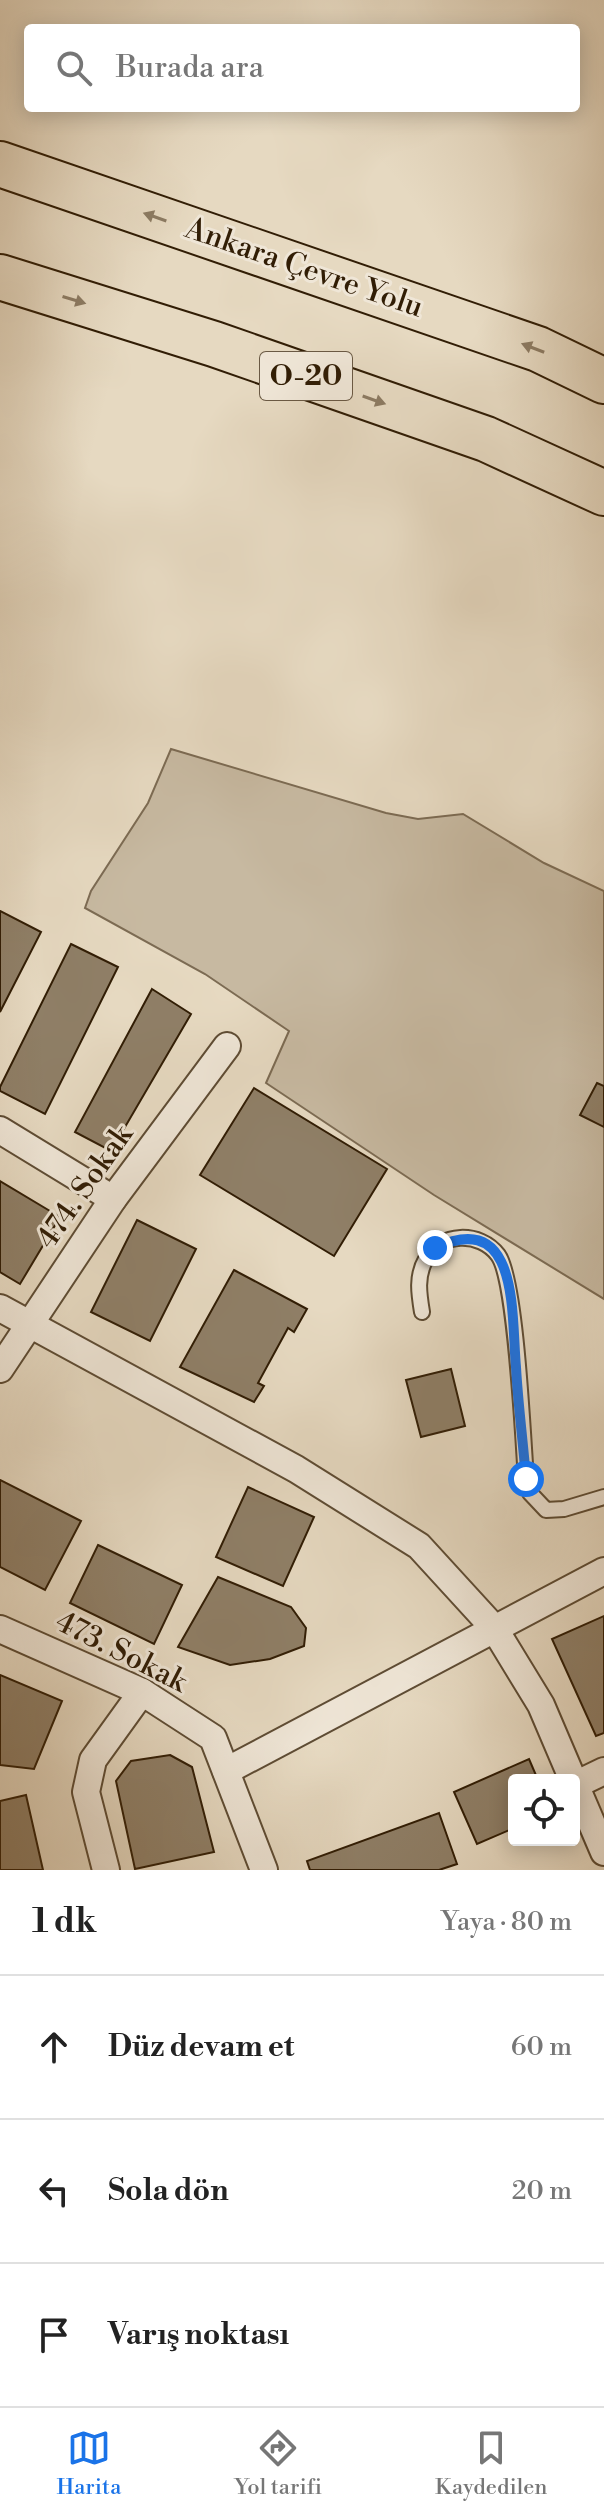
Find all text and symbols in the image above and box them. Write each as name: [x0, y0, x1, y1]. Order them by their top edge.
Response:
search box: [24, 24, 580, 112]
icon: search: [52, 46, 96, 90]
text: Burada ara: [116, 49, 264, 87]
street label: Ankara Çevre Yolu: [179, 209, 428, 327]
one-way arrow: [143, 211, 167, 223]
one-way arrow: [63, 294, 87, 307]
one-way arrow: [521, 341, 545, 354]
road number: O-20: [260, 352, 352, 400]
one-way arrow: [363, 394, 387, 406]
street label: 474. Sokak: [29, 1117, 142, 1256]
route end: [417, 1230, 453, 1266]
route start: [508, 1461, 544, 1497]
street label: 473. Sokak: [49, 1603, 194, 1702]
map controls: [508, 1774, 580, 1846]
button: locate: [508, 1774, 580, 1846]
text: 1 dk: [32, 1901, 96, 1943]
text: Yaya · 80 m: [441, 1906, 572, 1938]
icon: ahead: [32, 2025, 76, 2069]
text: Düz devam et: [108, 2028, 294, 2066]
text: 60 m: [511, 2031, 572, 2063]
icon: left: [32, 2169, 76, 2213]
text: Sola dön: [108, 2172, 229, 2210]
text: 20 m: [512, 2175, 572, 2207]
icon: arrive: [32, 2313, 76, 2357]
text: Varış noktası: [108, 2316, 289, 2354]
tab: Harita: [57, 2426, 121, 2501]
tab: Yol tarifi: [235, 2426, 322, 2501]
tab: Kaydedilen: [435, 2426, 547, 2501]

